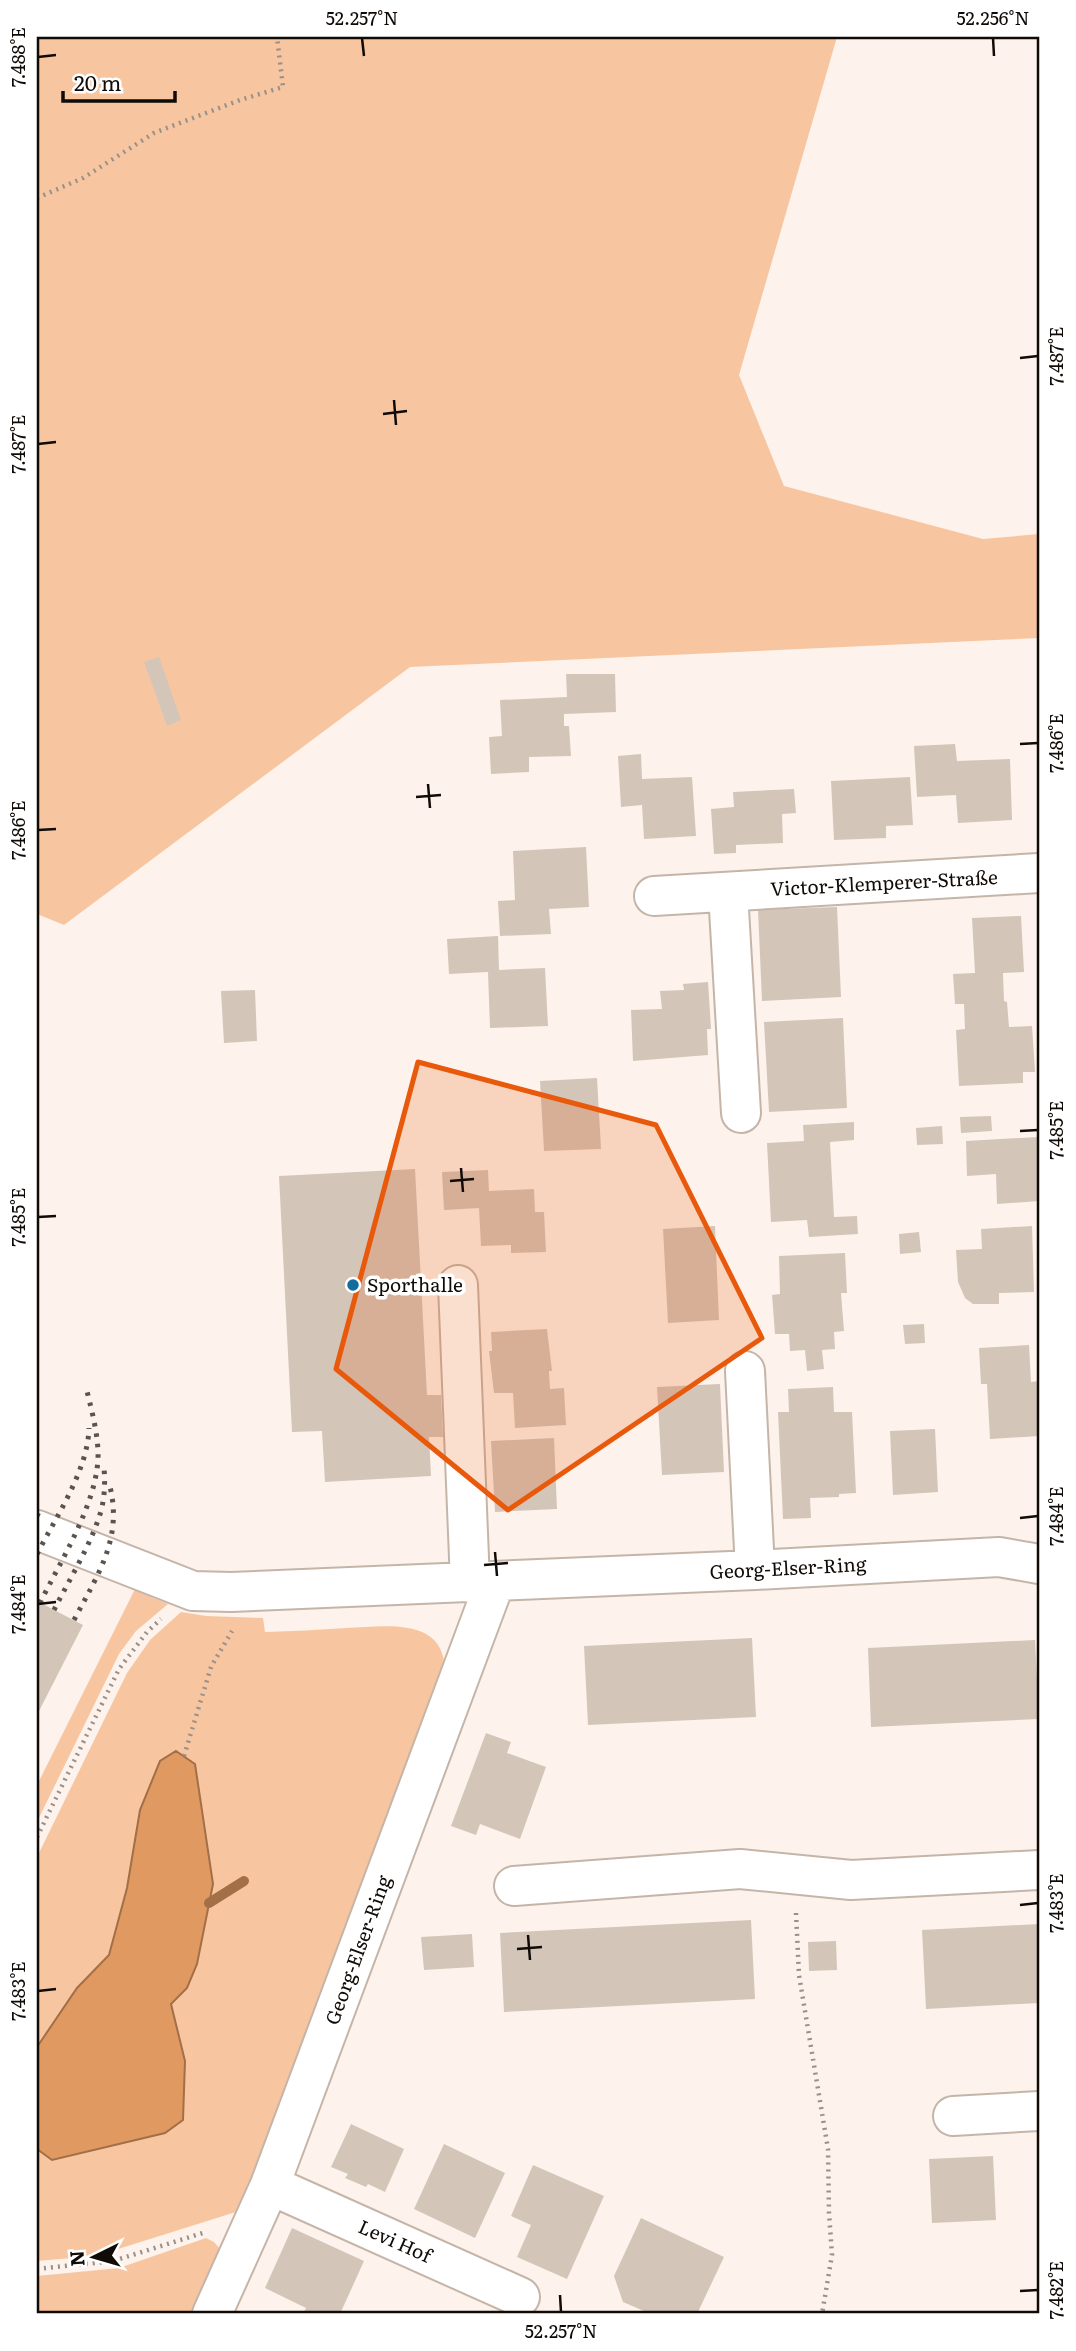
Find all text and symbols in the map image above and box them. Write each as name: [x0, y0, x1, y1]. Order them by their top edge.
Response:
text: 52.257°N: [326, 4, 398, 31]
text: 52.256°N: [957, 4, 1029, 31]
text: 7.488°E: [4, 27, 31, 87]
scale bar: [63, 60, 175, 104]
text: 20 m: [74, 66, 121, 97]
text: 7.487°E: [1042, 327, 1069, 385]
text: 7.487°E: [4, 415, 31, 473]
text: 7.486°E: [1042, 713, 1069, 773]
text: 7.486°E: [4, 800, 31, 860]
street label: Victor-Klemperer-Straße: [770, 862, 998, 902]
text: 7.485°E: [1042, 1101, 1069, 1159]
text: 7.485°E: [4, 1188, 31, 1246]
place label: Sporthalle: [367, 1270, 463, 1298]
marker: Sporthalle: [345, 1277, 361, 1293]
text: 7.484°E: [1042, 1486, 1069, 1546]
street label: Georg-Elser-Ring: [709, 1549, 867, 1585]
text: 7.484°E: [4, 1574, 31, 1634]
street label: Georg-Elser-Ring: [317, 1871, 397, 2028]
text: 7.483°E: [1042, 1873, 1069, 1933]
text: 7.483°E: [4, 1961, 31, 2021]
street label: Levi Hof: [354, 2212, 438, 2269]
north arrow: [60, 2222, 130, 2292]
text: N: [61, 2249, 91, 2268]
text: 7.482°E: [1042, 2261, 1069, 2319]
text: 52.257°N: [525, 2317, 597, 2344]

